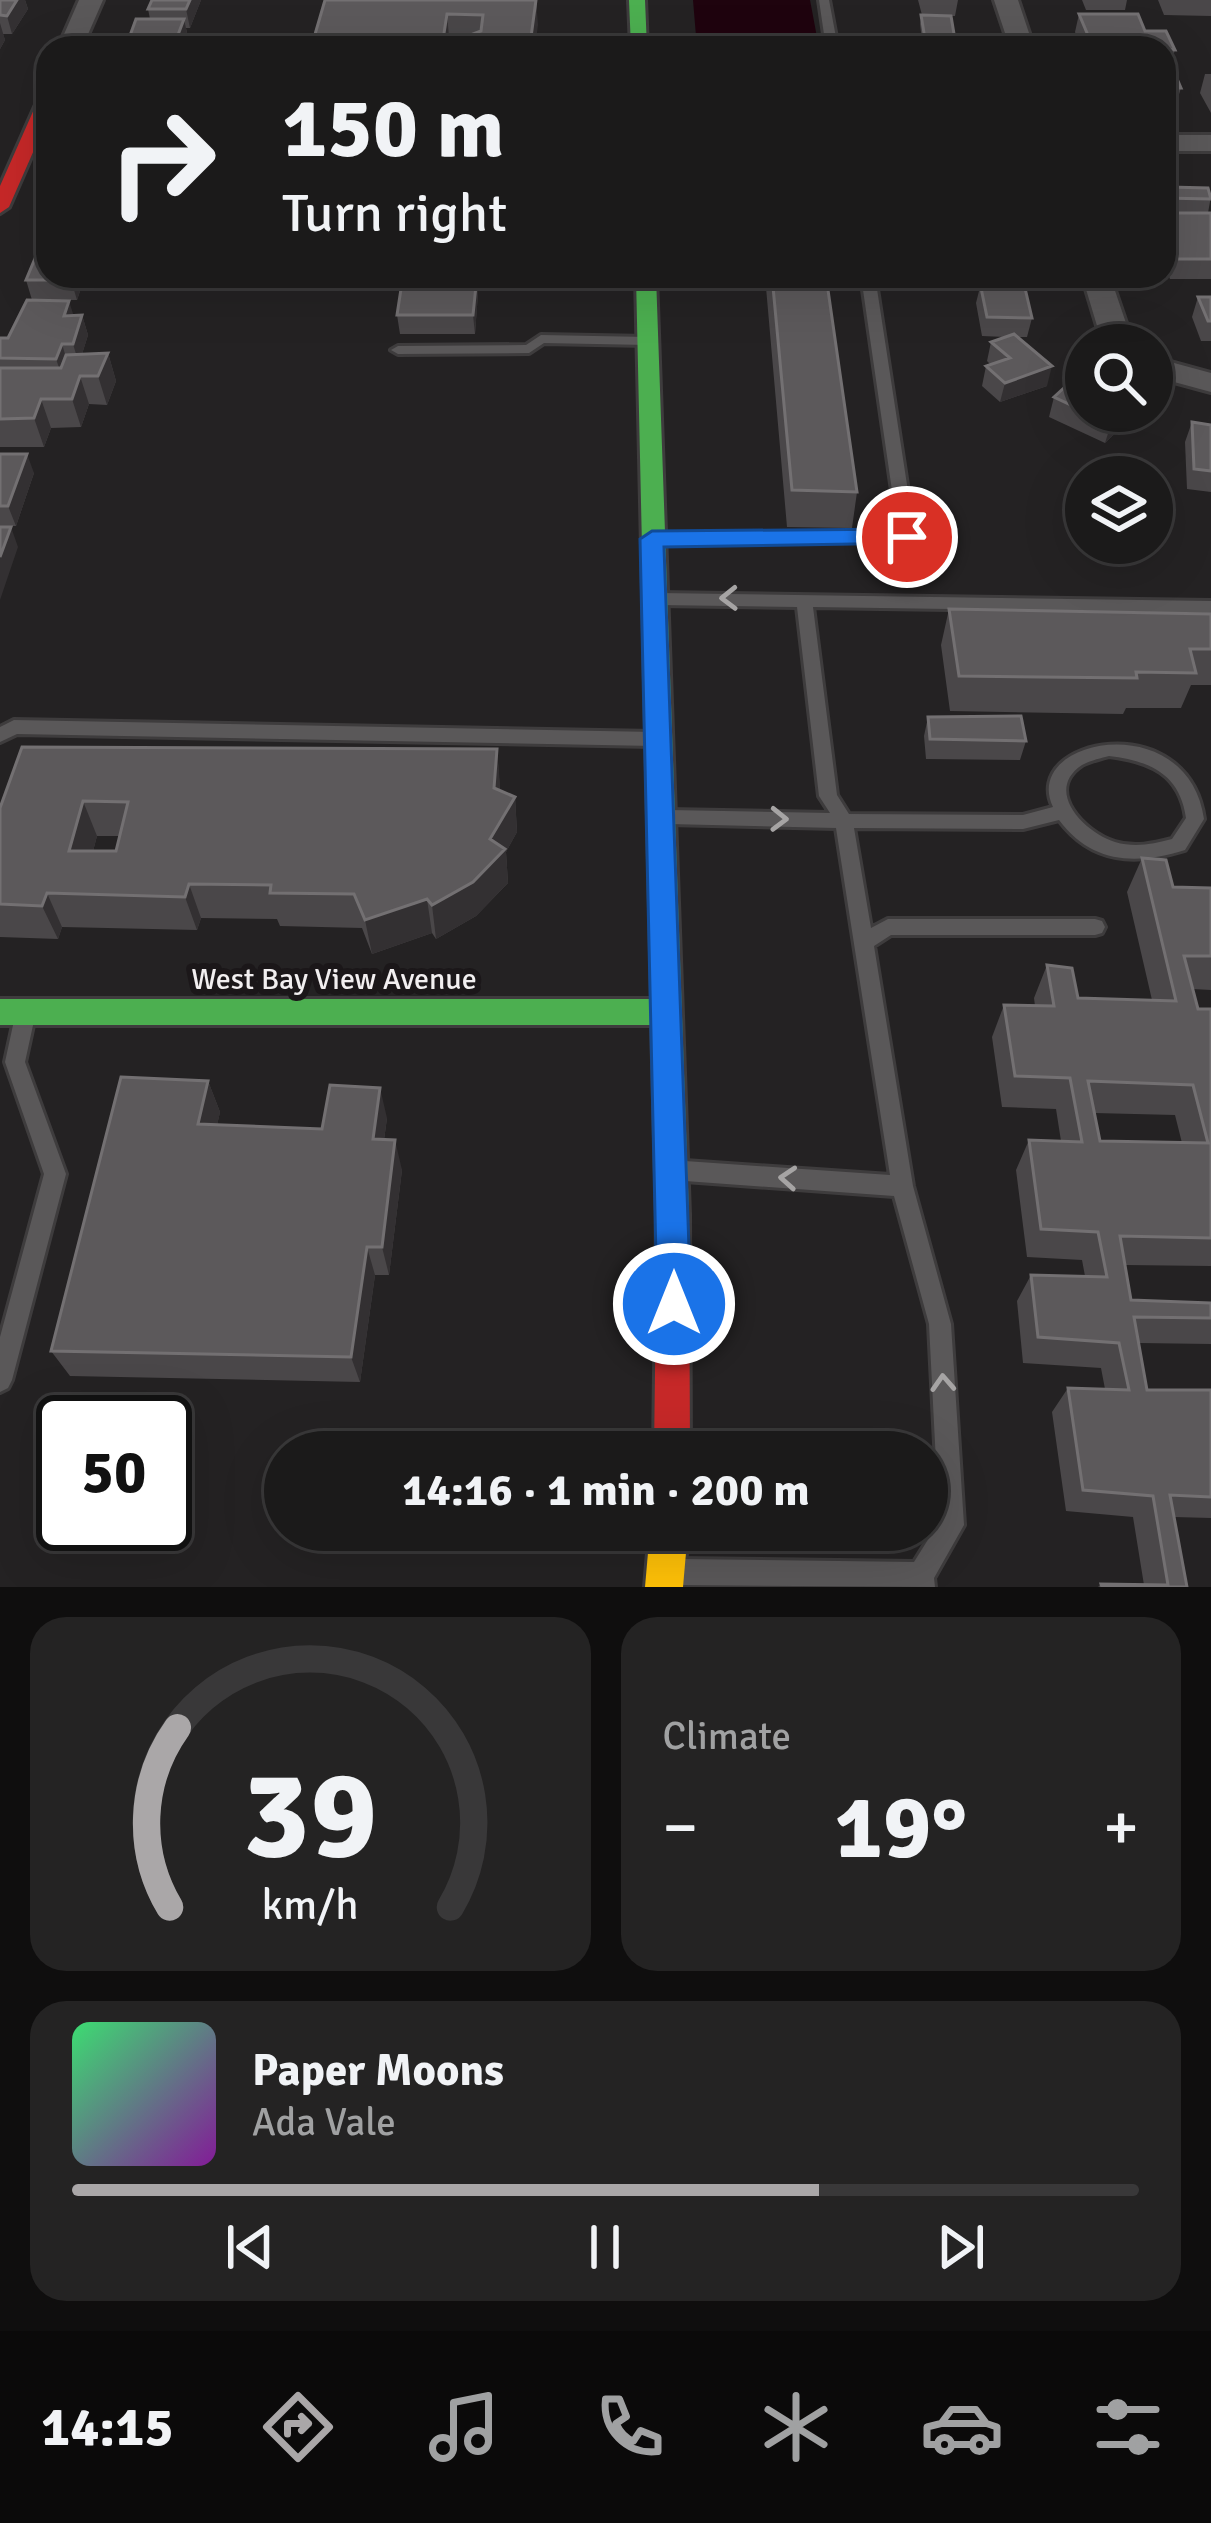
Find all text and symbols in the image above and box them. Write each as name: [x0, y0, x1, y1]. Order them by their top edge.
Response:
text: 150 m: [282, 77, 504, 181]
icon: right: [84, 84, 240, 240]
text: Turn right: [282, 180, 507, 247]
map controls: [1065, 324, 1173, 564]
button: search: [1065, 324, 1173, 432]
button: layers: [1065, 456, 1173, 564]
pin: [856, 486, 958, 588]
icon: arrive: [874, 504, 940, 570]
one-way arrow: [719, 585, 738, 611]
one-way arrow: [770, 806, 789, 832]
street label: West Bay View Avenue: [191, 961, 477, 998]
one-way arrow: [778, 1166, 797, 1192]
position arrow: [611, 1241, 737, 1367]
one-way arrow: [930, 1374, 956, 1392]
speed limit sign: 50: [36, 1395, 192, 1551]
text: 14:16 · 1 min · 200 m: [402, 1463, 810, 1518]
text: Climate: [663, 1712, 791, 1760]
text: 39: [243, 1739, 378, 1892]
text: 19°: [834, 1772, 967, 1883]
text: −: [663, 1787, 698, 1868]
text: +: [1103, 1787, 1139, 1868]
text: km/h: [262, 1879, 359, 1932]
text: Paper Moons: [252, 2043, 504, 2098]
text: Ada Vale: [252, 2098, 396, 2146]
icon: previous: [217, 2214, 283, 2280]
icon: pause: [572, 2214, 638, 2280]
icon: next: [928, 2214, 994, 2280]
icon: directions: [256, 2385, 340, 2469]
icon: music: [422, 2385, 506, 2469]
icon: phone: [588, 2385, 672, 2469]
icon: climate: [754, 2385, 838, 2469]
icon: car: [920, 2385, 1004, 2469]
icon: filters: [1086, 2385, 1170, 2469]
text: 14:15: [41, 2394, 174, 2461]

